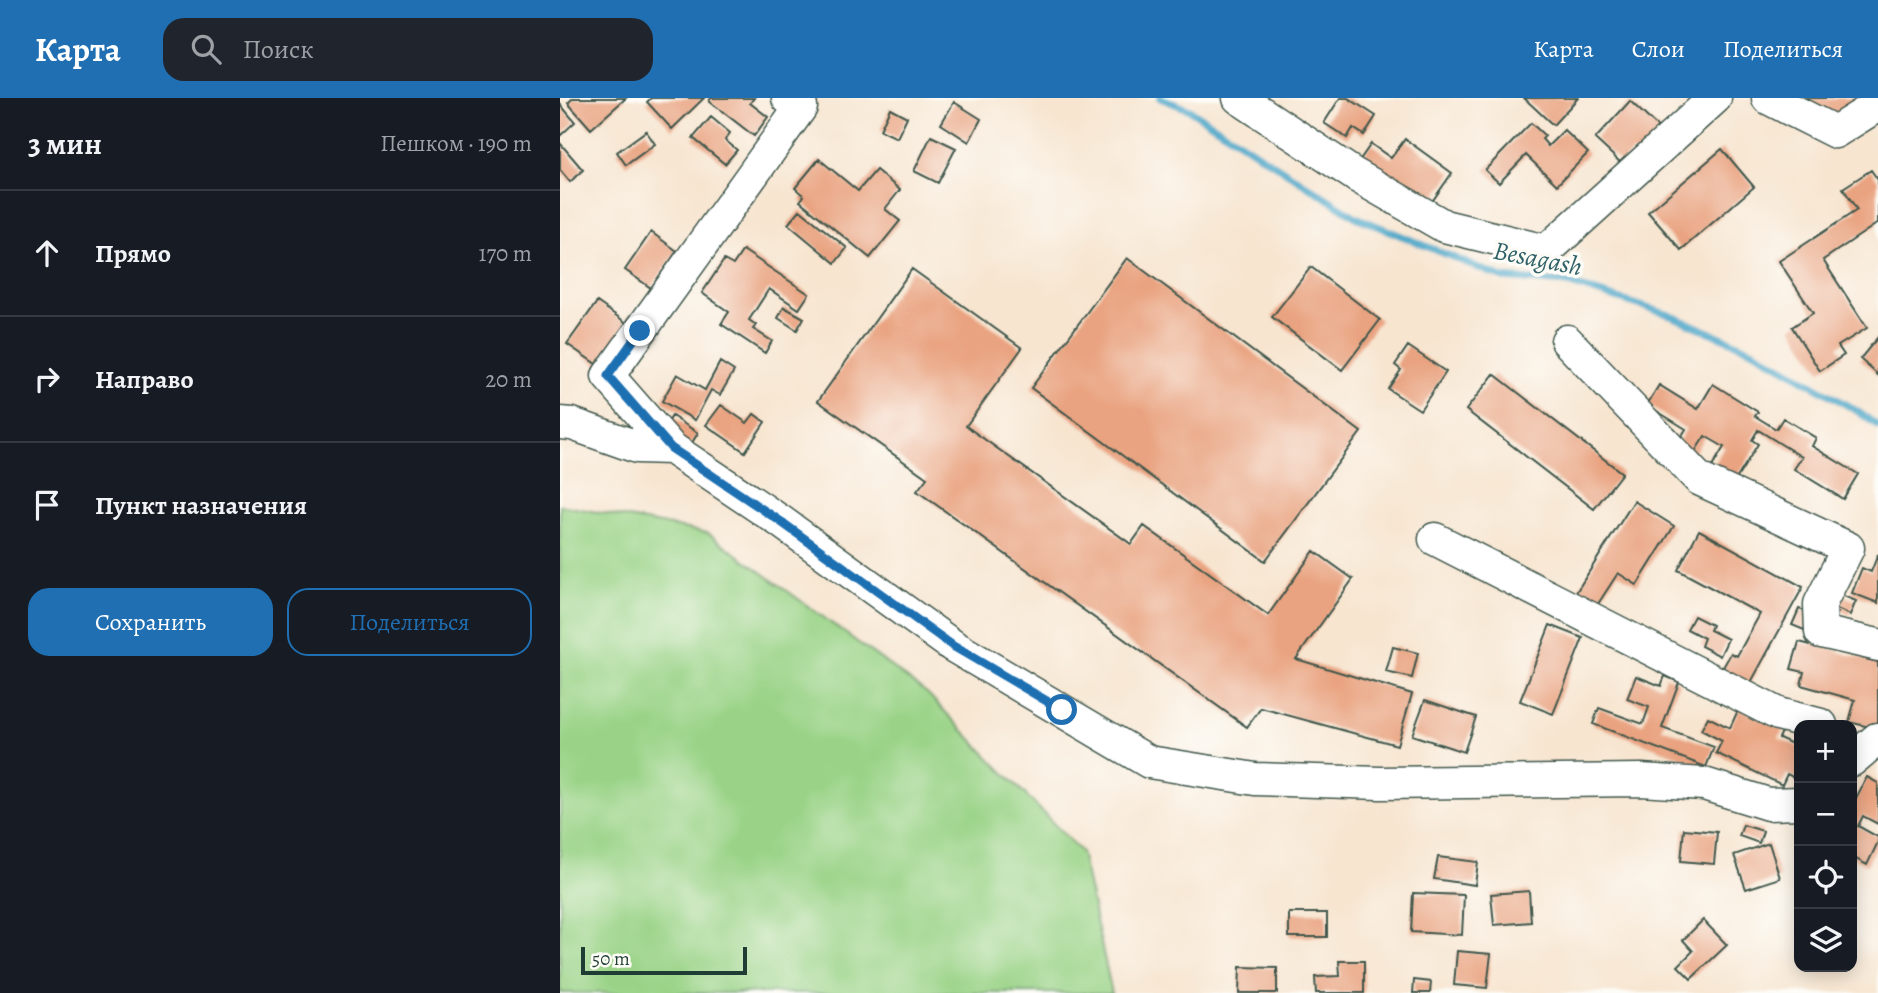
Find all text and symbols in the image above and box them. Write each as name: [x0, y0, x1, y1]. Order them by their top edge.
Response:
search box: [163, 18, 653, 81]
text: Карта: [35, 27, 121, 72]
icon: search: [187, 30, 225, 68]
text: Поиск: [243, 32, 314, 67]
text: Карта: [1533, 33, 1594, 65]
text: Слои: [1632, 33, 1685, 65]
text: Поделиться: [1723, 33, 1843, 65]
text: 3 мин: [28, 124, 102, 164]
text: Пешком · 190 m: [380, 128, 532, 159]
water label: Besagash: [1490, 233, 1585, 284]
icon: ahead: [28, 234, 66, 272]
text: Прямо: [95, 236, 171, 271]
text: 170 m: [479, 238, 532, 269]
route end: [624, 315, 655, 346]
icon: right: [28, 360, 66, 398]
text: Направо: [95, 362, 194, 397]
text: 20 m: [485, 364, 532, 395]
icon: arrive: [28, 486, 66, 524]
text: Пункт назначения: [95, 488, 307, 523]
button: Сохранить: [28, 588, 273, 656]
button: Поделиться: [287, 588, 532, 656]
route start: [1046, 694, 1077, 725]
map controls: [1794, 720, 1857, 972]
button: +: [1794, 720, 1857, 783]
button: −: [1794, 783, 1857, 846]
button: locate: [1794, 846, 1857, 909]
button: layers: [1794, 909, 1857, 972]
scale bar: [581, 944, 747, 976]
text: 50 m: [592, 946, 630, 972]

